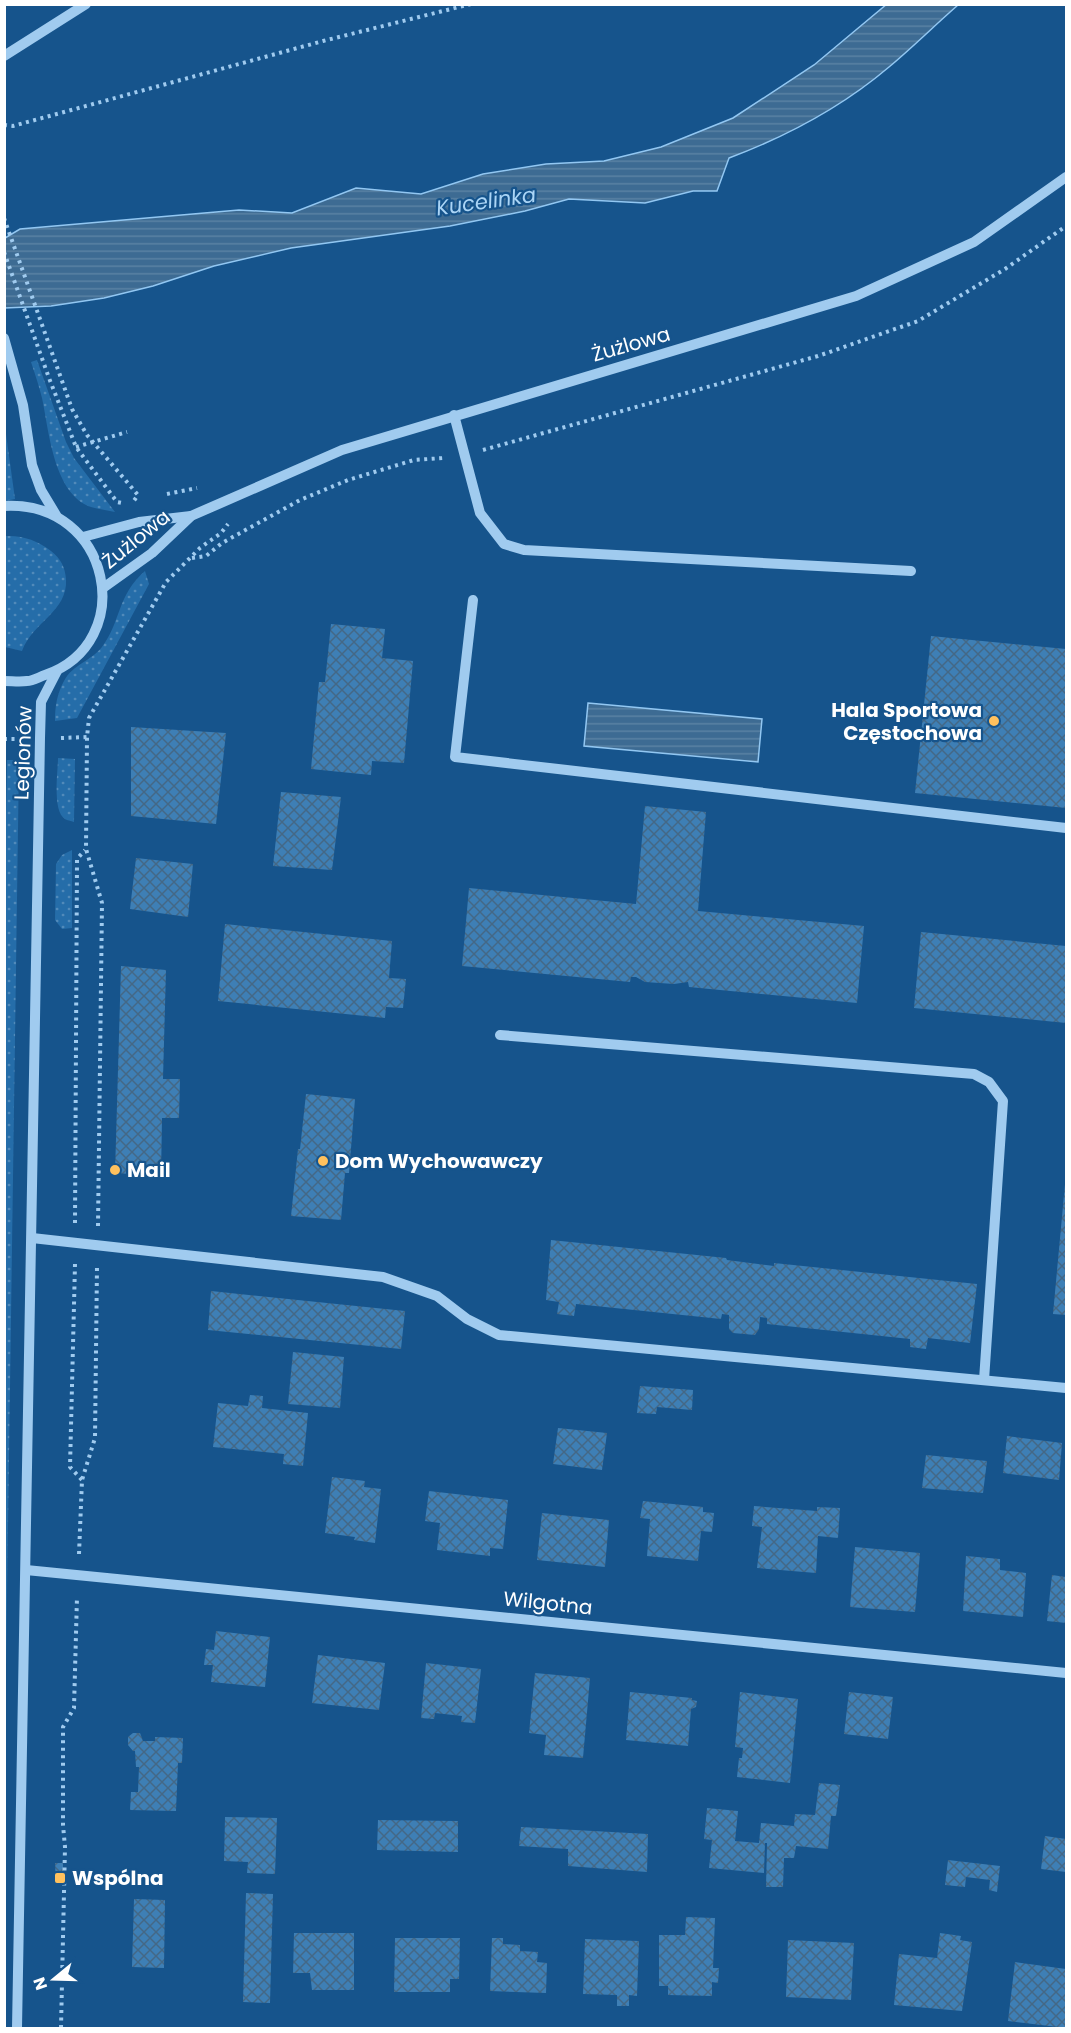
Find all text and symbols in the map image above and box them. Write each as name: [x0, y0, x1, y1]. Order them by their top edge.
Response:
water label: Kucelinka: [434, 180, 538, 222]
street label: Żużlowa: [589, 319, 673, 369]
street label: Żużlowa: [96, 503, 176, 575]
place label: Hala Sportowa Częstochowa: [831, 696, 982, 747]
street label: Legionów: [7, 705, 39, 801]
marker: Hala Sportowa Częstochowa: [987, 714, 1001, 728]
place label: Dom Wychowawczy: [335, 1147, 543, 1175]
marker: Dom Wychowawczy: [316, 1154, 330, 1168]
place label: Mail: [127, 1156, 171, 1184]
marker: Mail: [108, 1163, 122, 1177]
street label: Wilgotna: [502, 1584, 594, 1622]
place label: Wspólna: [72, 1864, 163, 1892]
marker: Wspólna: [53, 1871, 67, 1885]
north arrow: [24, 1949, 84, 2009]
text: N: [27, 1974, 53, 1993]

